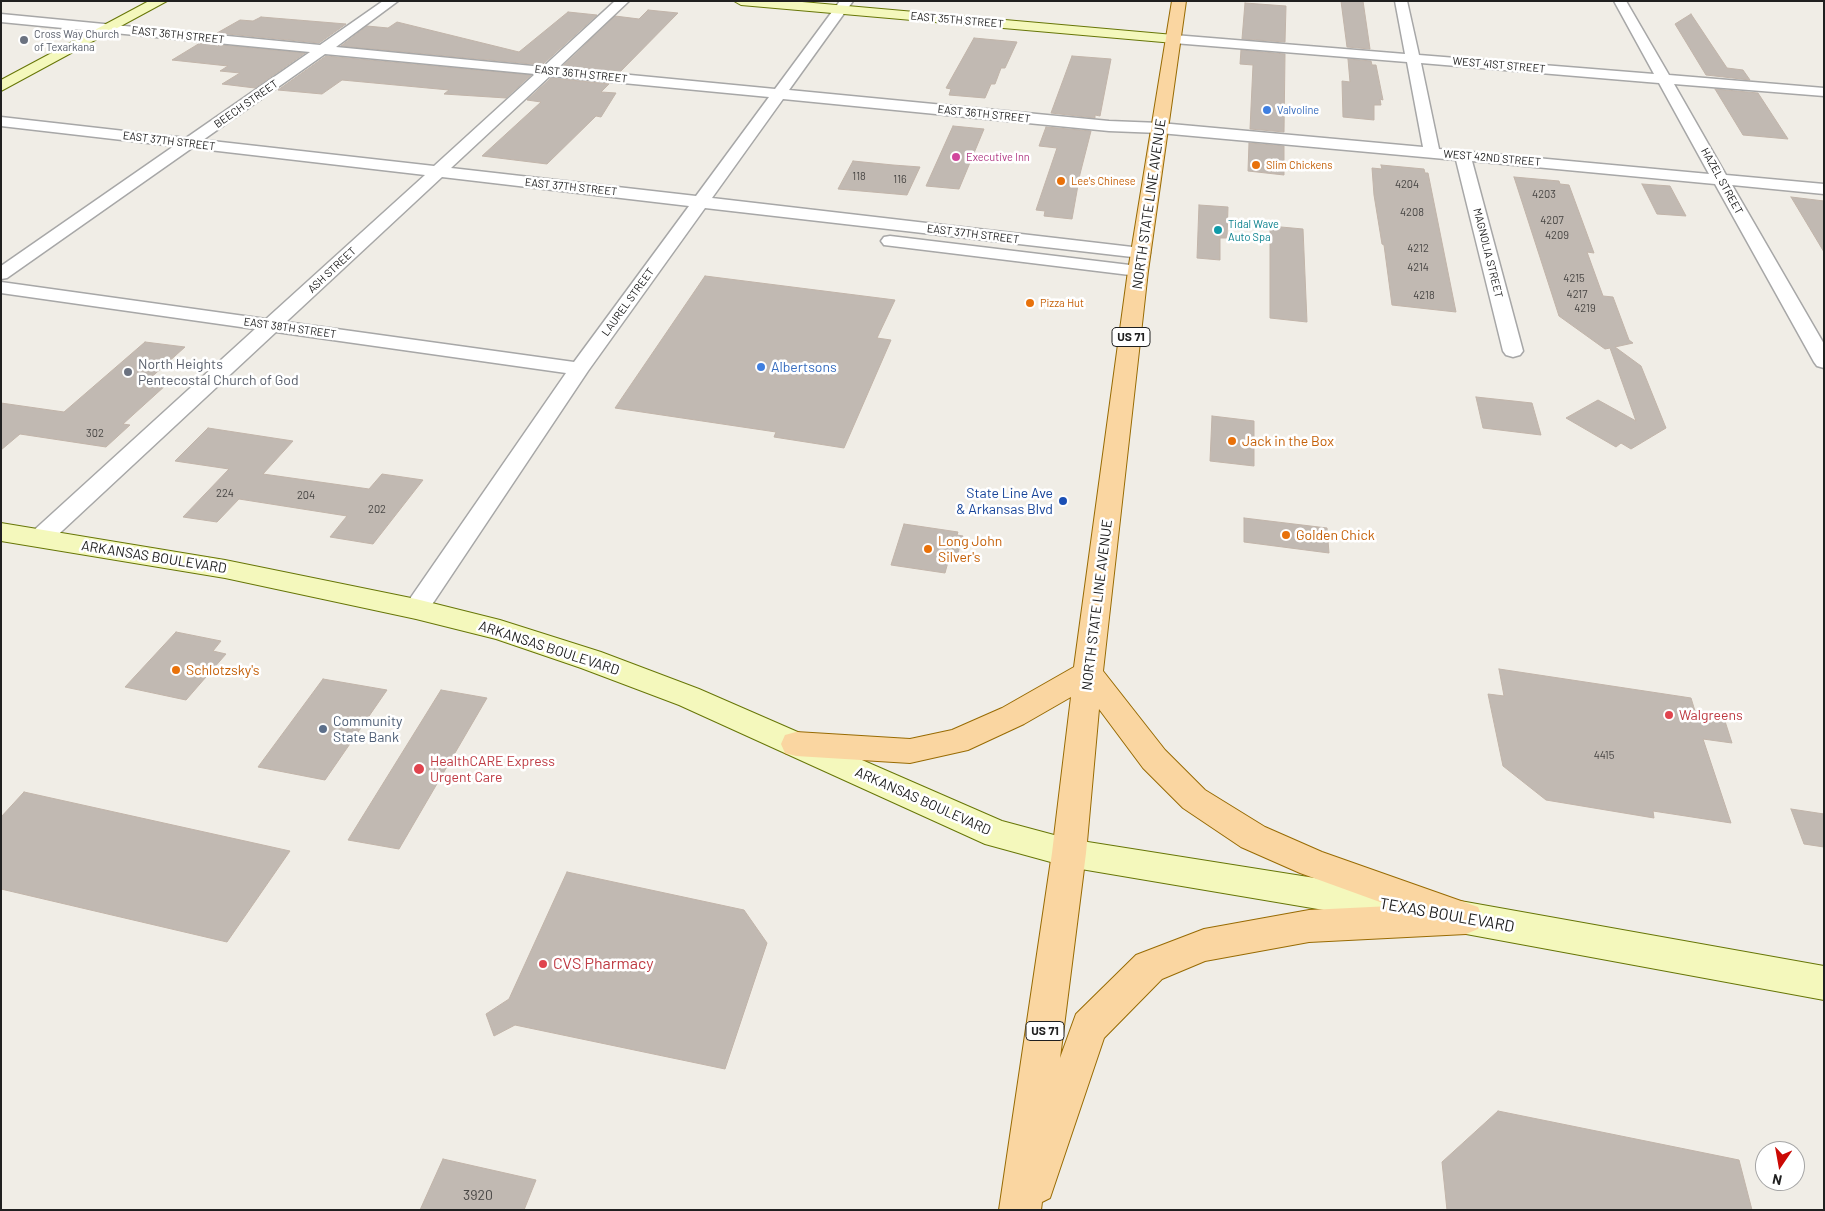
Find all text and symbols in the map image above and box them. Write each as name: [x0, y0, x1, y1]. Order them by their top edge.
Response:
street label: EAST 35TH STREET: [910, 9, 1004, 31]
street label: EAST 36TH STREET: [131, 24, 225, 46]
place label: Cross Way Church of Texarkana: [34, 27, 119, 53]
marker: Cross Way Church of Texarkana: [18, 34, 30, 46]
street label: WEST 41ST STREET: [1452, 54, 1546, 76]
street label: EAST 36TH STREET: [534, 63, 628, 85]
street label: BEECH STREET: [211, 77, 281, 131]
street label: EAST 36TH STREET: [937, 103, 1031, 125]
place label: Valvoline: [1277, 103, 1319, 117]
marker: Valvoline: [1261, 104, 1273, 116]
street label: NORTH STATE LINE AVENUE: [1129, 118, 1169, 290]
street label: EAST 37TH STREET: [122, 129, 216, 153]
street label: HAZEL STREET: [1698, 145, 1746, 217]
street label: WEST 42ND STREET: [1443, 147, 1541, 169]
place label: Executive Inn: [966, 150, 1030, 164]
marker: Executive Inn: [950, 151, 962, 163]
place label: Slim Chickens: [1266, 158, 1333, 172]
marker: Slim Chickens: [1250, 159, 1262, 171]
house number: 118: [852, 169, 866, 183]
house number: 116: [893, 172, 907, 186]
place label: Lee's Chinese: [1071, 174, 1136, 188]
marker: Lee's Chinese: [1055, 175, 1067, 187]
street label: EAST 37TH STREET: [524, 176, 618, 198]
house number: 4204: [1395, 177, 1419, 191]
house number: 4203: [1532, 187, 1556, 201]
house number: 4208: [1400, 205, 1424, 219]
street label: MAGNOLIA STREET: [1470, 207, 1506, 299]
house number: 4207: [1540, 213, 1564, 227]
place label: Tidal Wave Auto Spa: [1228, 217, 1279, 243]
street label: EAST 37TH STREET: [926, 222, 1020, 246]
marker: Tidal Wave Auto Spa: [1212, 224, 1224, 236]
house number: 4209: [1545, 228, 1569, 242]
house number: 4212: [1407, 241, 1429, 255]
street label: ASH STREET: [305, 244, 359, 296]
house number: 4214: [1407, 260, 1429, 274]
street label: LAUREL STREET: [599, 265, 657, 339]
house number: 4215: [1563, 271, 1585, 285]
house number: 4217: [1567, 287, 1587, 301]
house number: 4218: [1413, 288, 1435, 302]
place label: Pizza Hut: [1040, 296, 1084, 310]
marker: Pizza Hut: [1024, 297, 1036, 309]
house number: 4219: [1574, 301, 1596, 315]
street label: EAST 38TH STREET: [243, 315, 337, 341]
road number: US 71: [1112, 328, 1150, 347]
place label: North Heights Pentecostal Church of God: [138, 356, 299, 388]
place label: Albertsons: [771, 359, 837, 375]
marker: Albertsons: [755, 361, 767, 373]
marker: North Heights Pentecostal Church of God: [122, 366, 134, 378]
house number: 302: [86, 426, 104, 440]
place label: Jack in the Box: [1242, 433, 1334, 449]
marker: Jack in the Box: [1226, 435, 1238, 447]
place label: State Line Ave & Arkansas Blvd: [956, 485, 1053, 518]
house number: 224: [216, 486, 234, 500]
house number: 204: [297, 488, 315, 502]
marker: State Line Ave & Arkansas Blvd: [1057, 495, 1069, 507]
house number: 202: [368, 502, 386, 516]
street label: NORTH STATE LINE AVENUE: [1078, 519, 1116, 691]
place label: Golden Chick: [1296, 527, 1375, 543]
marker: Golden Chick: [1280, 529, 1292, 541]
place label: Long John Silver's: [938, 533, 1002, 566]
street label: ARKANSAS BOULEVARD: [80, 537, 228, 577]
marker: Long John Silver's: [922, 543, 934, 555]
street label: ARKANSAS BOULEVARD: [477, 617, 621, 679]
place label: Schlotzsky's: [186, 662, 259, 678]
marker: Schlotzsky's: [170, 664, 182, 676]
place label: Walgreens: [1679, 707, 1743, 723]
marker: Walgreens: [1663, 709, 1675, 721]
place label: Community State Bank: [333, 713, 402, 746]
marker: Community State Bank: [317, 723, 329, 735]
house number: 4415: [1594, 748, 1614, 762]
place label: HealthCARE Express Urgent Care: [430, 753, 555, 786]
marker: HealthCARE Express Urgent Care: [412, 762, 426, 776]
street label: ARKANSAS BOULEVARD: [852, 763, 994, 839]
street label: TEXAS BOULEVARD: [1378, 894, 1516, 936]
place label: CVS Pharmacy: [553, 954, 654, 974]
marker: CVS Pharmacy: [537, 958, 549, 970]
road number: US 71: [1026, 1021, 1064, 1040]
north arrow: [1755, 1141, 1805, 1191]
text: N: [1771, 1171, 1783, 1189]
house number: 3920: [463, 1187, 493, 1203]

